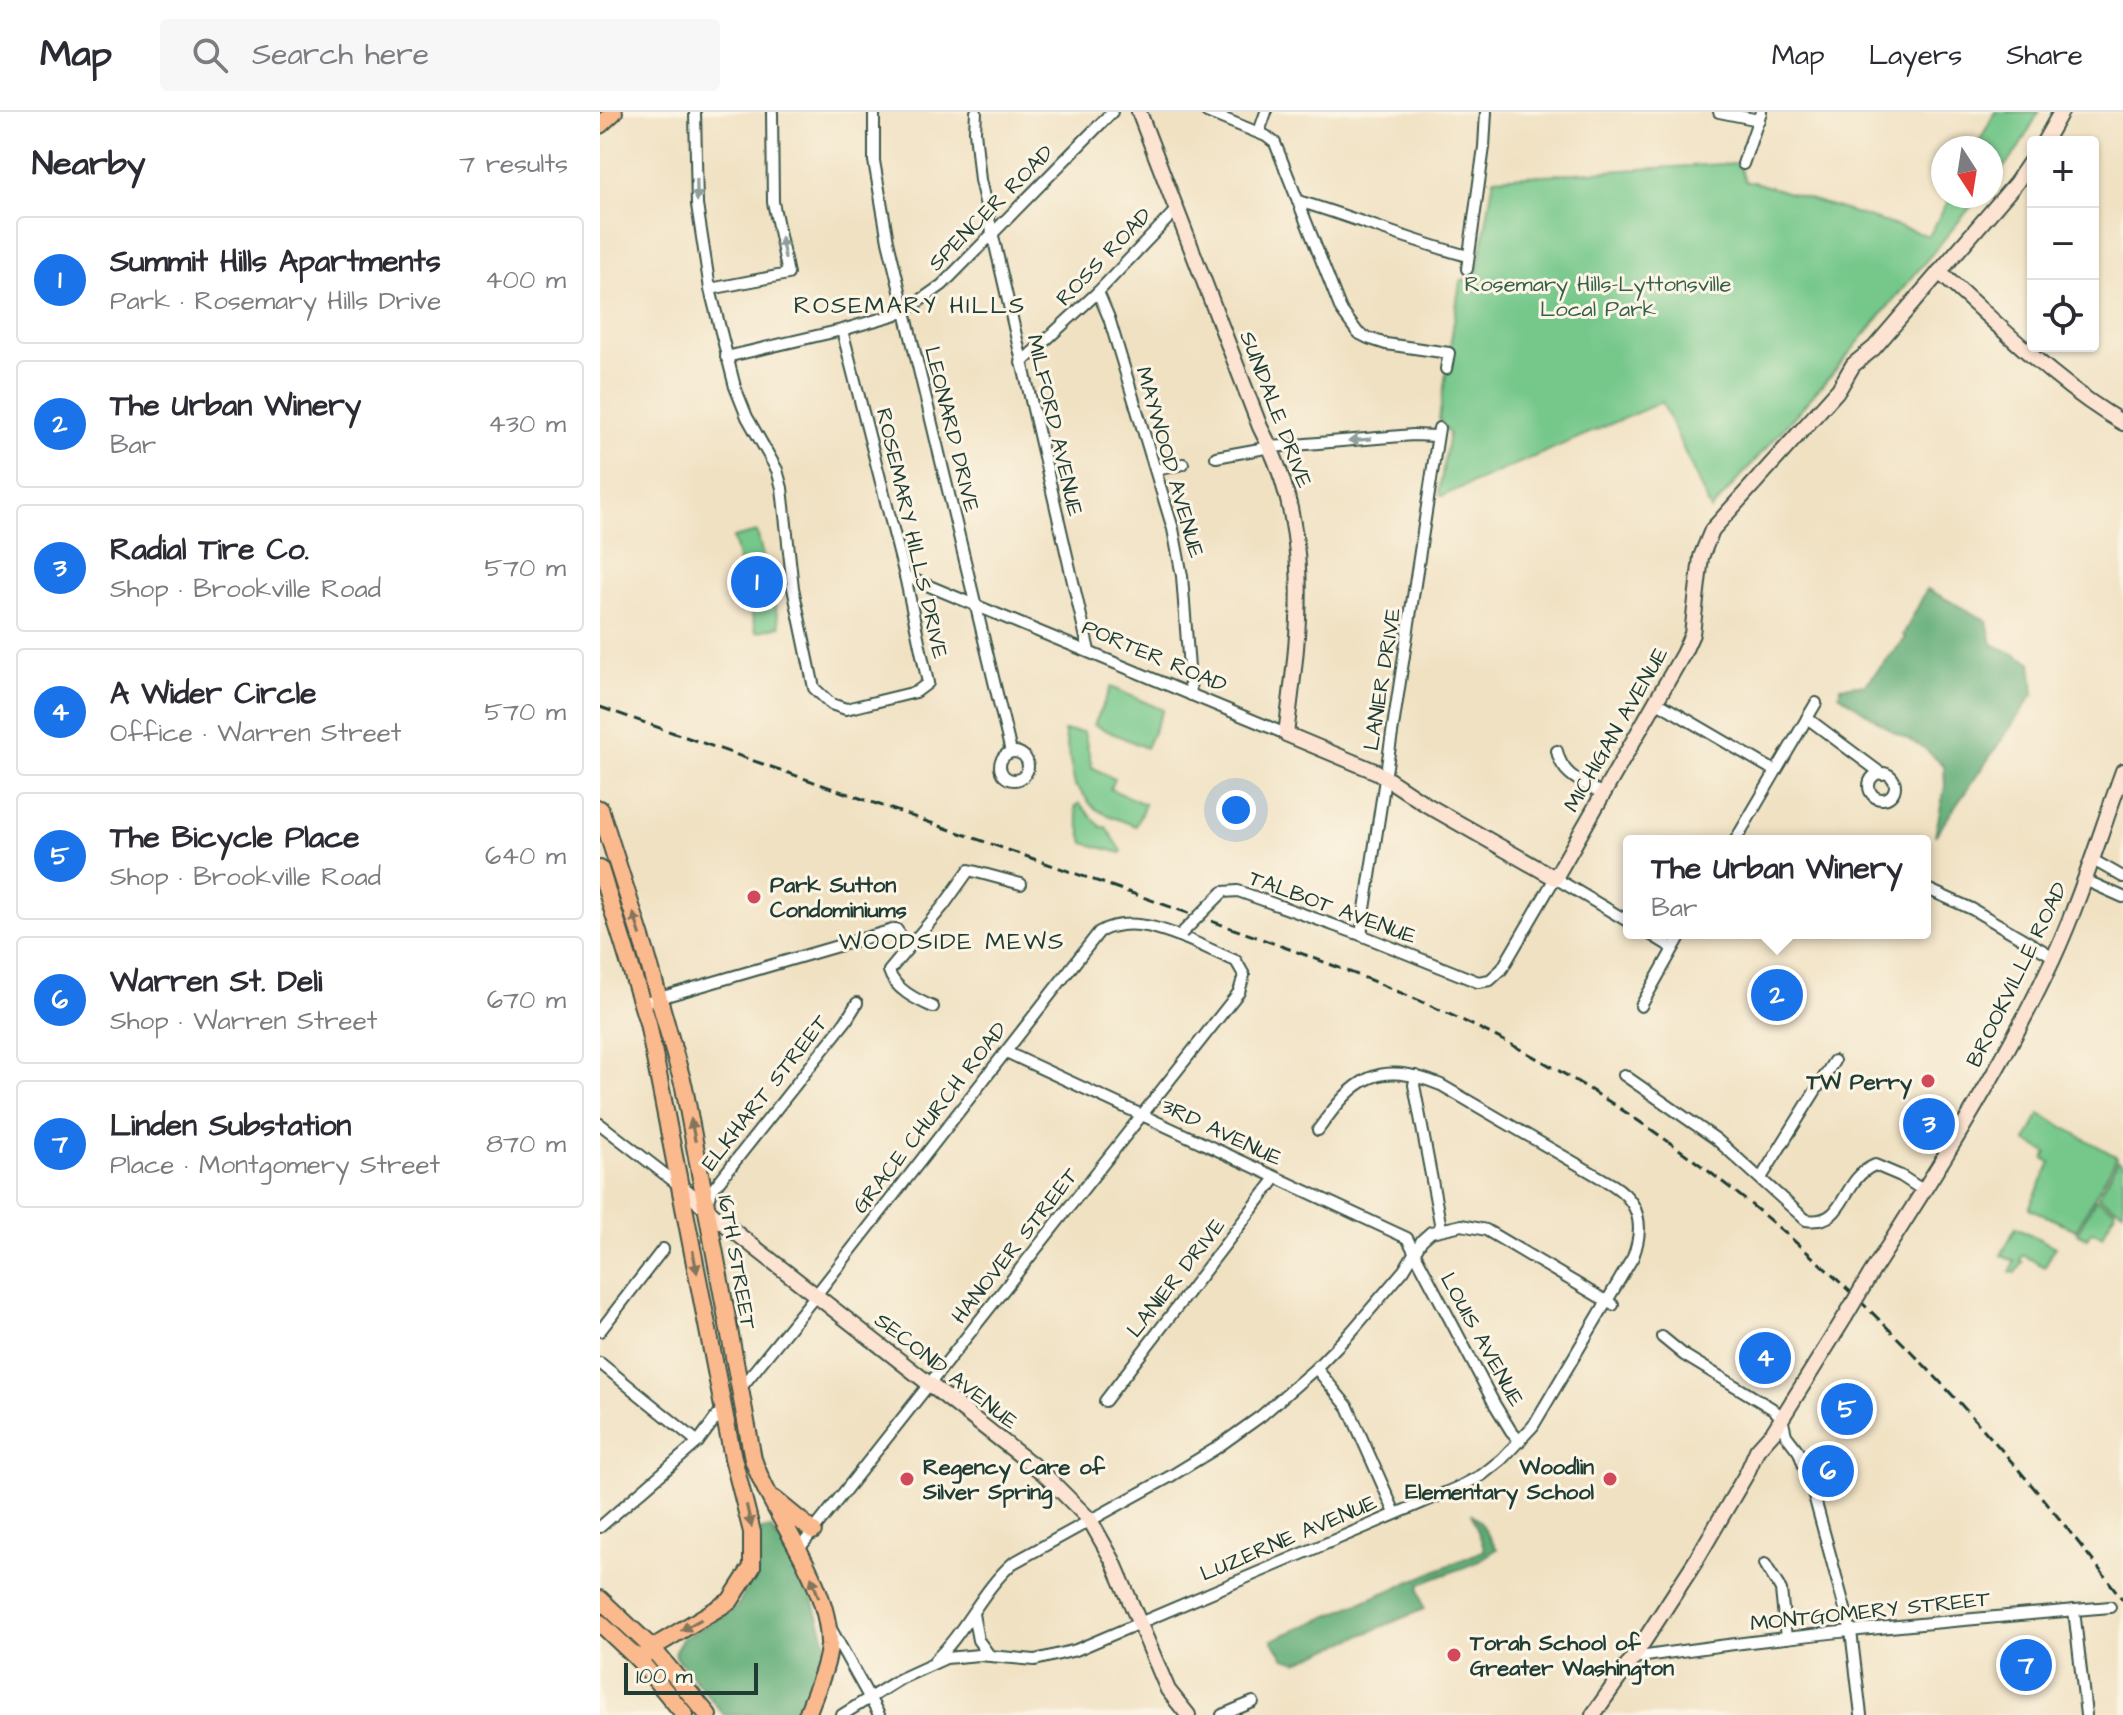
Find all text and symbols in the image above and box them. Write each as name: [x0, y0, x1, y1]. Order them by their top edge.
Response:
search box: [160, 19, 720, 91]
text: Map: [40, 29, 112, 81]
icon: search: [188, 33, 232, 77]
text: Search here: [252, 34, 429, 76]
text: Map: [1772, 36, 1825, 75]
text: Layers: [1869, 36, 1962, 75]
text: Share: [2006, 36, 2083, 75]
north arrow: [1931, 136, 2003, 208]
map controls: [2027, 136, 2099, 352]
button: +: [2027, 136, 2099, 208]
street label: SPENCER ROAD: [921, 138, 1061, 278]
text: Nearby: [32, 140, 146, 188]
text: 7 results: [459, 146, 568, 182]
one-way arrow: [691, 178, 703, 203]
street label: ROSS ROAD: [1049, 201, 1159, 313]
button: −: [2027, 208, 2099, 280]
one-way arrow: [776, 235, 788, 260]
text: Summit Hills Apartments: [110, 241, 441, 283]
text: 1: [58, 262, 62, 298]
text: 400 m: [485, 262, 566, 298]
park label: Rosemary Hills-Lyttonsville Local Park: [1465, 269, 1732, 325]
button: locate: [2027, 280, 2099, 352]
text: Park · Rosemary Hills Drive: [110, 283, 441, 319]
district label: ROSEMARY HILLS: [794, 289, 1026, 323]
street label: SUNDALE DRIVE: [1231, 327, 1320, 492]
street label: MILFORD AVENUE: [1019, 331, 1091, 519]
street label: LEONARD DRIVE: [916, 343, 987, 515]
street label: MAYWOOD AVENUE: [1127, 363, 1212, 562]
text: The Urban Winery: [110, 385, 361, 427]
street label: ROSEMARY HILLS DRIVE: [868, 405, 955, 662]
text: 2: [53, 406, 67, 442]
text: 430 m: [488, 406, 566, 442]
text: Bar: [110, 427, 156, 463]
one-way arrow: [1347, 434, 1372, 447]
text: Radial Tire Co.: [110, 529, 309, 571]
text: 3: [53, 550, 67, 586]
text: 570 m: [485, 550, 566, 586]
pin: 1: [731, 552, 783, 612]
text: Shop · Brookville Road: [110, 571, 381, 607]
street label: LANIER DRIVE: [1356, 606, 1409, 753]
street label: PORTER ROAD: [1077, 612, 1232, 701]
street label: MICHIGAN AVENUE: [1556, 642, 1676, 818]
text: A Wider Circle: [110, 673, 316, 715]
text: 4: [51, 694, 69, 730]
text: 570 m: [485, 694, 566, 730]
text: Office · Warren Street: [110, 715, 401, 751]
your location: [1216, 790, 1256, 830]
text: The Bicycle Place: [110, 817, 359, 859]
popup: [1623, 835, 1931, 939]
text: 5: [51, 838, 69, 874]
text: 640 m: [485, 838, 566, 874]
text: The Urban Winery: [1651, 848, 1903, 890]
text: Shop · Brookville Road: [110, 859, 381, 895]
street label: TALBOT AVENUE: [1244, 863, 1420, 952]
place label: Park Sutton Condominiums: [770, 870, 907, 926]
street label: BROOKVILLE ROAD: [1959, 877, 2076, 1072]
marker: Park Sutton Condominiums: [745, 888, 763, 906]
text: Bar: [1651, 890, 1697, 926]
one-way arrow: [630, 911, 642, 935]
district label: WOODSIDE MEWS: [839, 925, 1065, 959]
text: Warren St. Deli: [110, 961, 322, 1003]
pin: 2: [1751, 965, 1803, 1025]
text: 6: [52, 982, 68, 1018]
text: 670 m: [487, 982, 566, 1018]
text: Shop · Warren Street: [110, 1003, 377, 1039]
street label: ELKHART STREET: [694, 1008, 836, 1178]
street label: GRACE CHURCH ROAD: [845, 1015, 1015, 1220]
place label: TW Perry: [1806, 1067, 1913, 1100]
marker: TW Perry: [1919, 1072, 1937, 1090]
street label: 3RD AVENUE: [1156, 1091, 1287, 1174]
pin: 3: [1903, 1094, 1955, 1154]
text: Linden Substation: [110, 1105, 351, 1147]
one-way arrow: [686, 1117, 698, 1142]
text: 7: [52, 1126, 68, 1162]
text: 870 m: [486, 1126, 566, 1162]
text: Place · Montgomery Street: [110, 1147, 440, 1183]
street label: HANOVER STREET: [944, 1161, 1086, 1331]
street label: 16TH STREET: [709, 1193, 764, 1332]
street label: LANIER DRIVE: [1120, 1212, 1233, 1344]
one-way arrow: [689, 1250, 701, 1275]
street label: LOUIS AVENUE: [1432, 1267, 1531, 1412]
street label: SECOND AVENUE: [868, 1305, 1024, 1437]
pin: 4: [1739, 1328, 1791, 1388]
pin: 5: [1821, 1379, 1873, 1439]
pin: 6: [1802, 1441, 1854, 1501]
place label: Regency Care of Silver Spring: [922, 1452, 1106, 1509]
place label: Woodlin Elementary School: [1405, 1452, 1595, 1510]
marker: Regency Care of Silver Spring: [898, 1470, 916, 1488]
marker: Woodlin Elementary School: [1601, 1470, 1619, 1488]
street label: LUZERNE AVENUE: [1195, 1487, 1382, 1590]
one-way arrow: [743, 1504, 756, 1529]
one-way arrow: [808, 1575, 820, 1599]
street label: MONTGOMERY STREET: [1749, 1583, 1992, 1640]
one-way arrow: [680, 1618, 702, 1632]
place label: Torah School of Greater Washington: [1469, 1628, 1674, 1685]
pin: 7: [2000, 1635, 2052, 1695]
marker: Torah School of Greater Washington: [1445, 1646, 1463, 1664]
scale bar: [624, 1659, 758, 1695]
text: 100 m: [636, 1661, 693, 1692]

